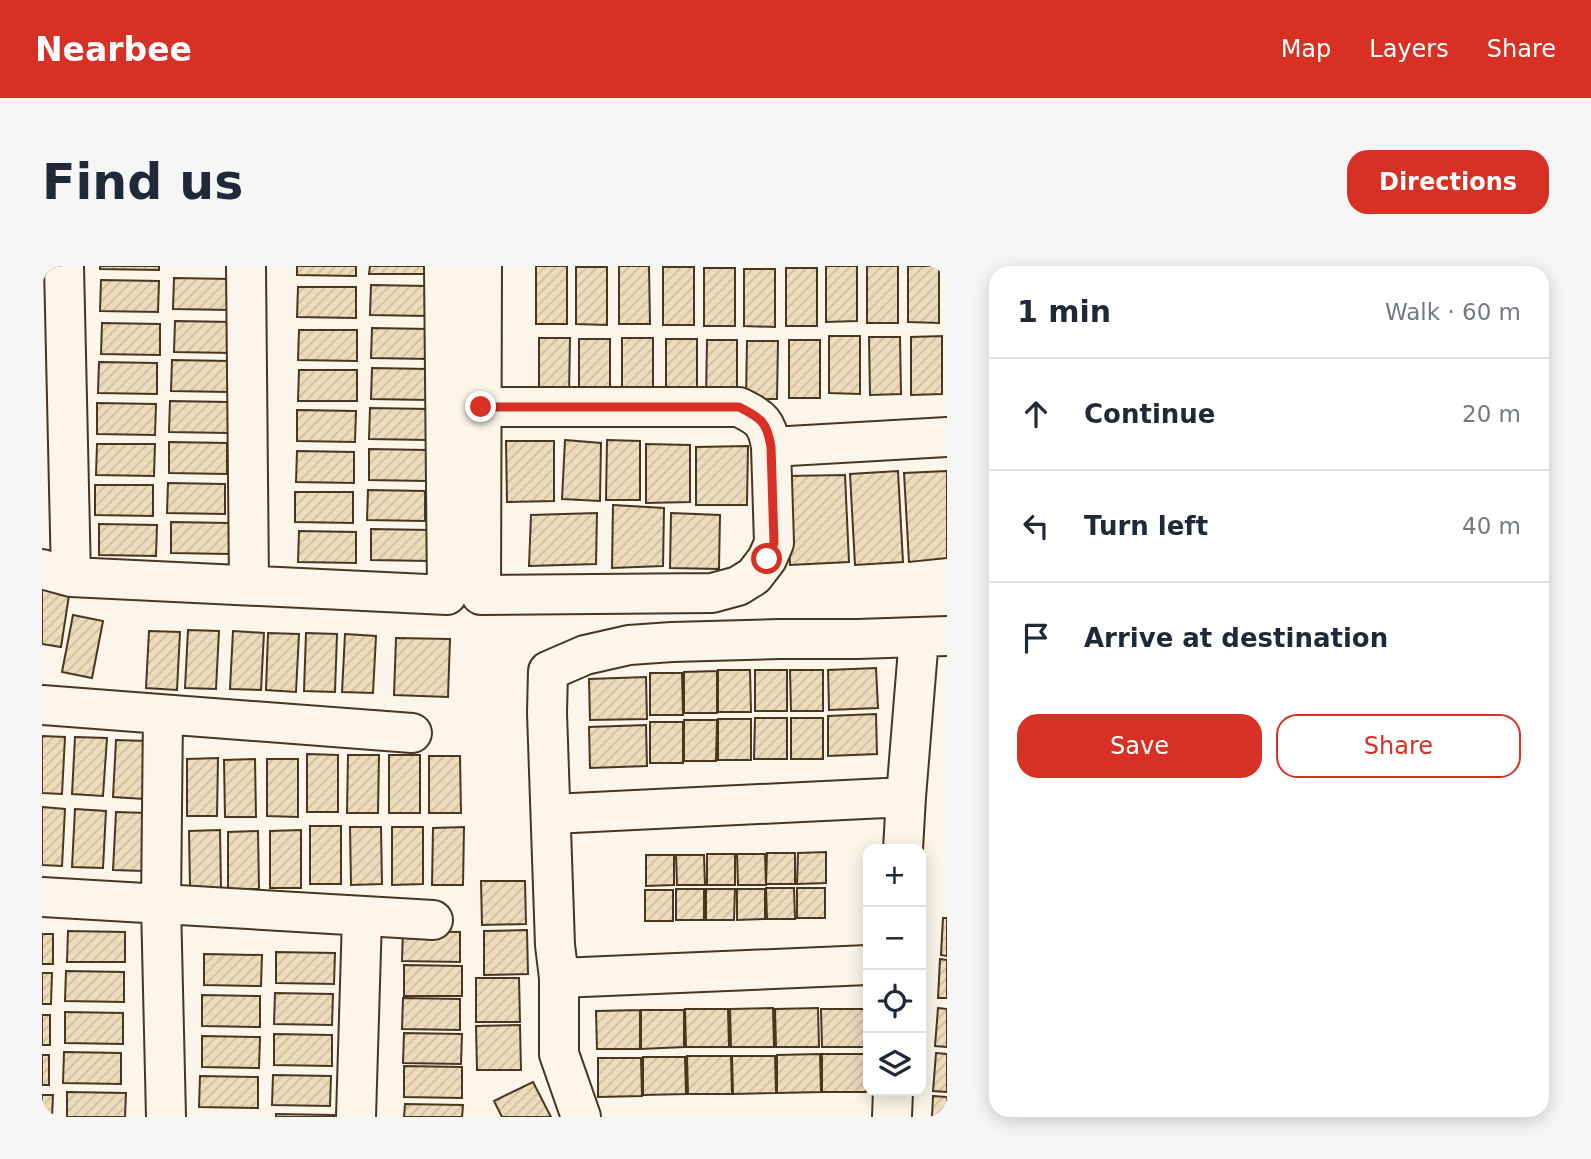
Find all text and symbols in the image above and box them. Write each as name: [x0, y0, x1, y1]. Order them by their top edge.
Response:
text: Nearbee: [35, 30, 192, 69]
text: Map: [1281, 35, 1331, 63]
text: Layers: [1369, 35, 1449, 63]
text: Share: [1487, 35, 1556, 63]
button: Directions: [1347, 150, 1549, 214]
text: Find us: [42, 154, 243, 211]
text: 1 min: [1017, 294, 1111, 329]
text: Walk · 60 m: [1385, 299, 1521, 325]
route end: [465, 391, 496, 422]
icon: ahead: [1017, 395, 1055, 433]
text: Continue: [1084, 399, 1215, 429]
text: 20 m: [1462, 401, 1521, 427]
icon: left: [1017, 507, 1055, 545]
text: Turn left: [1084, 511, 1208, 541]
text: 40 m: [1462, 513, 1521, 539]
route start: [751, 543, 782, 574]
icon: arrive: [1017, 619, 1055, 657]
text: Arrive at destination: [1084, 623, 1388, 653]
button: Save: [1017, 714, 1262, 778]
button: Share: [1276, 714, 1521, 778]
map controls: [863, 844, 926, 1096]
button: +: [863, 844, 926, 907]
button: −: [863, 907, 926, 970]
button: locate: [863, 970, 926, 1033]
button: layers: [863, 1033, 926, 1096]

